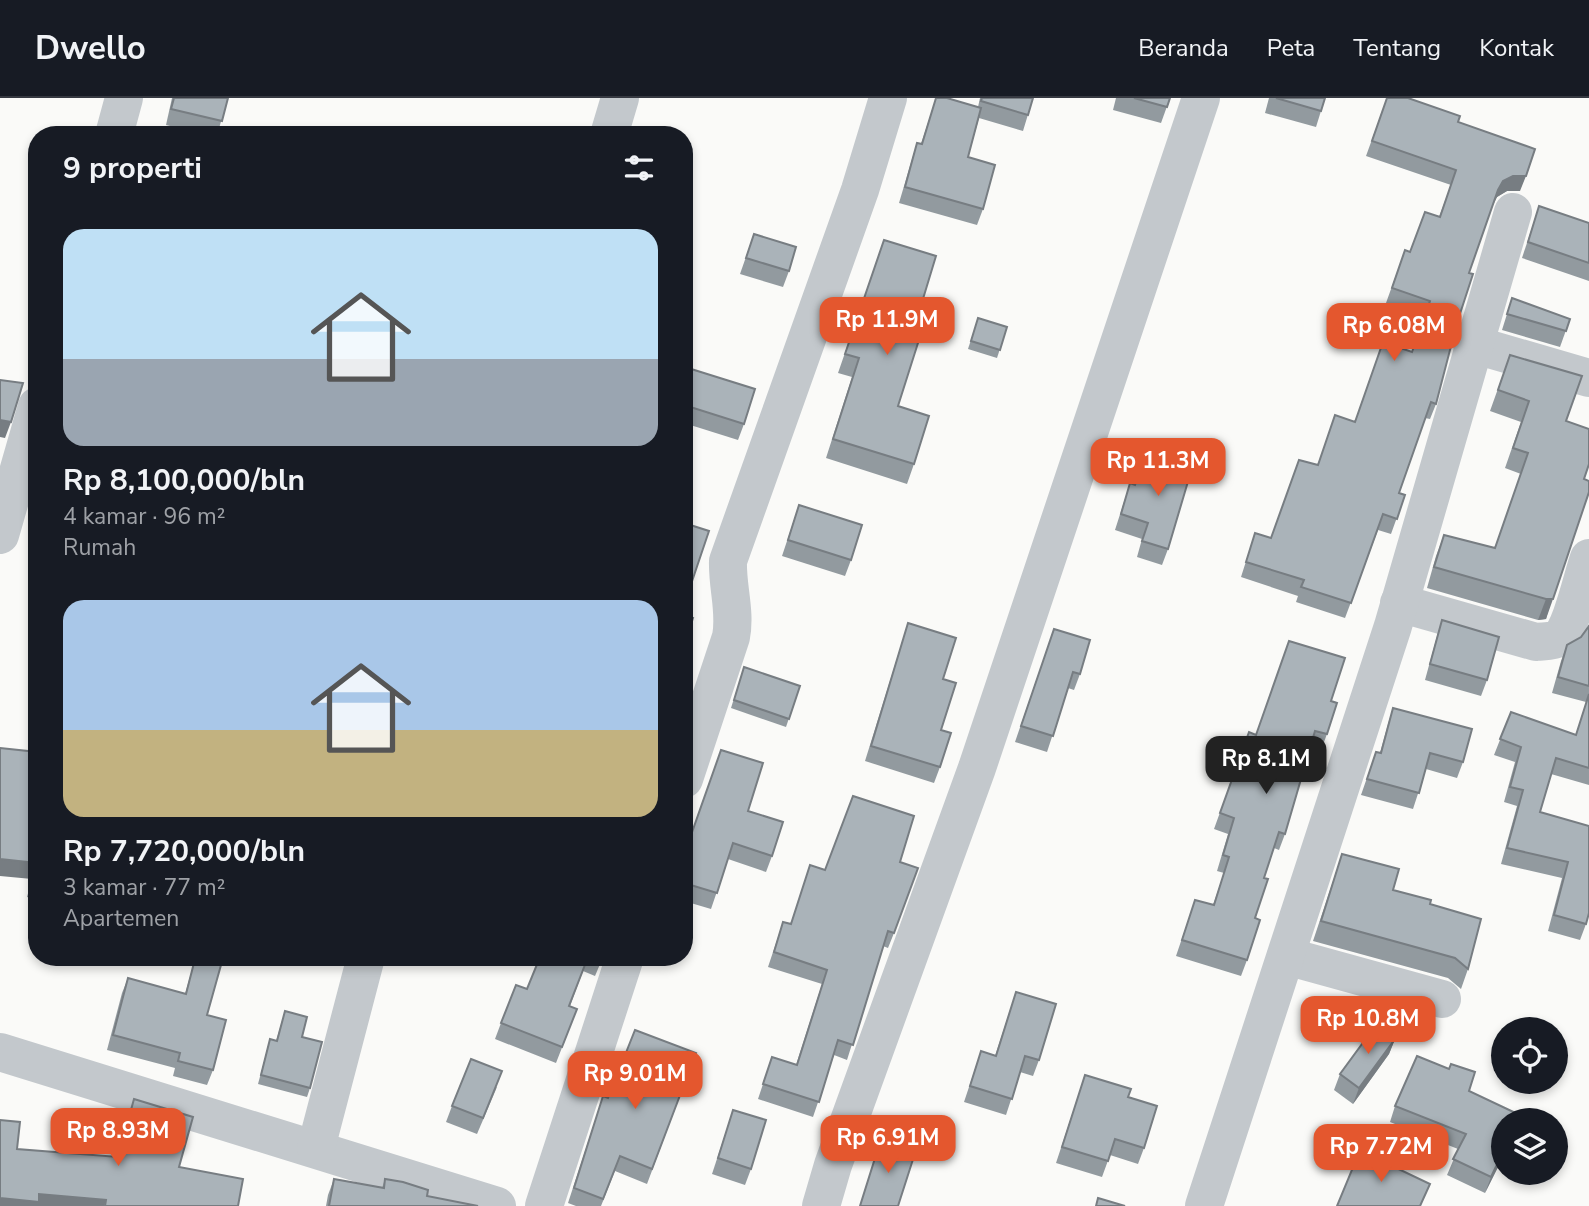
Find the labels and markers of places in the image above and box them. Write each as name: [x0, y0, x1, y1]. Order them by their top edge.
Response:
pin: Rp 11.9M: [815, 298, 959, 357]
pin: Rp 6.08M: [1322, 303, 1466, 363]
pin: Rp 11.3M: [1086, 438, 1230, 498]
pin: Rp 8.1M: [1201, 736, 1331, 796]
pin: Rp 10.8M: [1296, 996, 1440, 1056]
pin: Rp 9.01M: [563, 1052, 707, 1111]
pin: Rp 8.93M: [46, 1108, 190, 1168]
pin: Rp 6.91M: [816, 1116, 960, 1175]
pin: Rp 7.72M: [1309, 1124, 1453, 1184]

